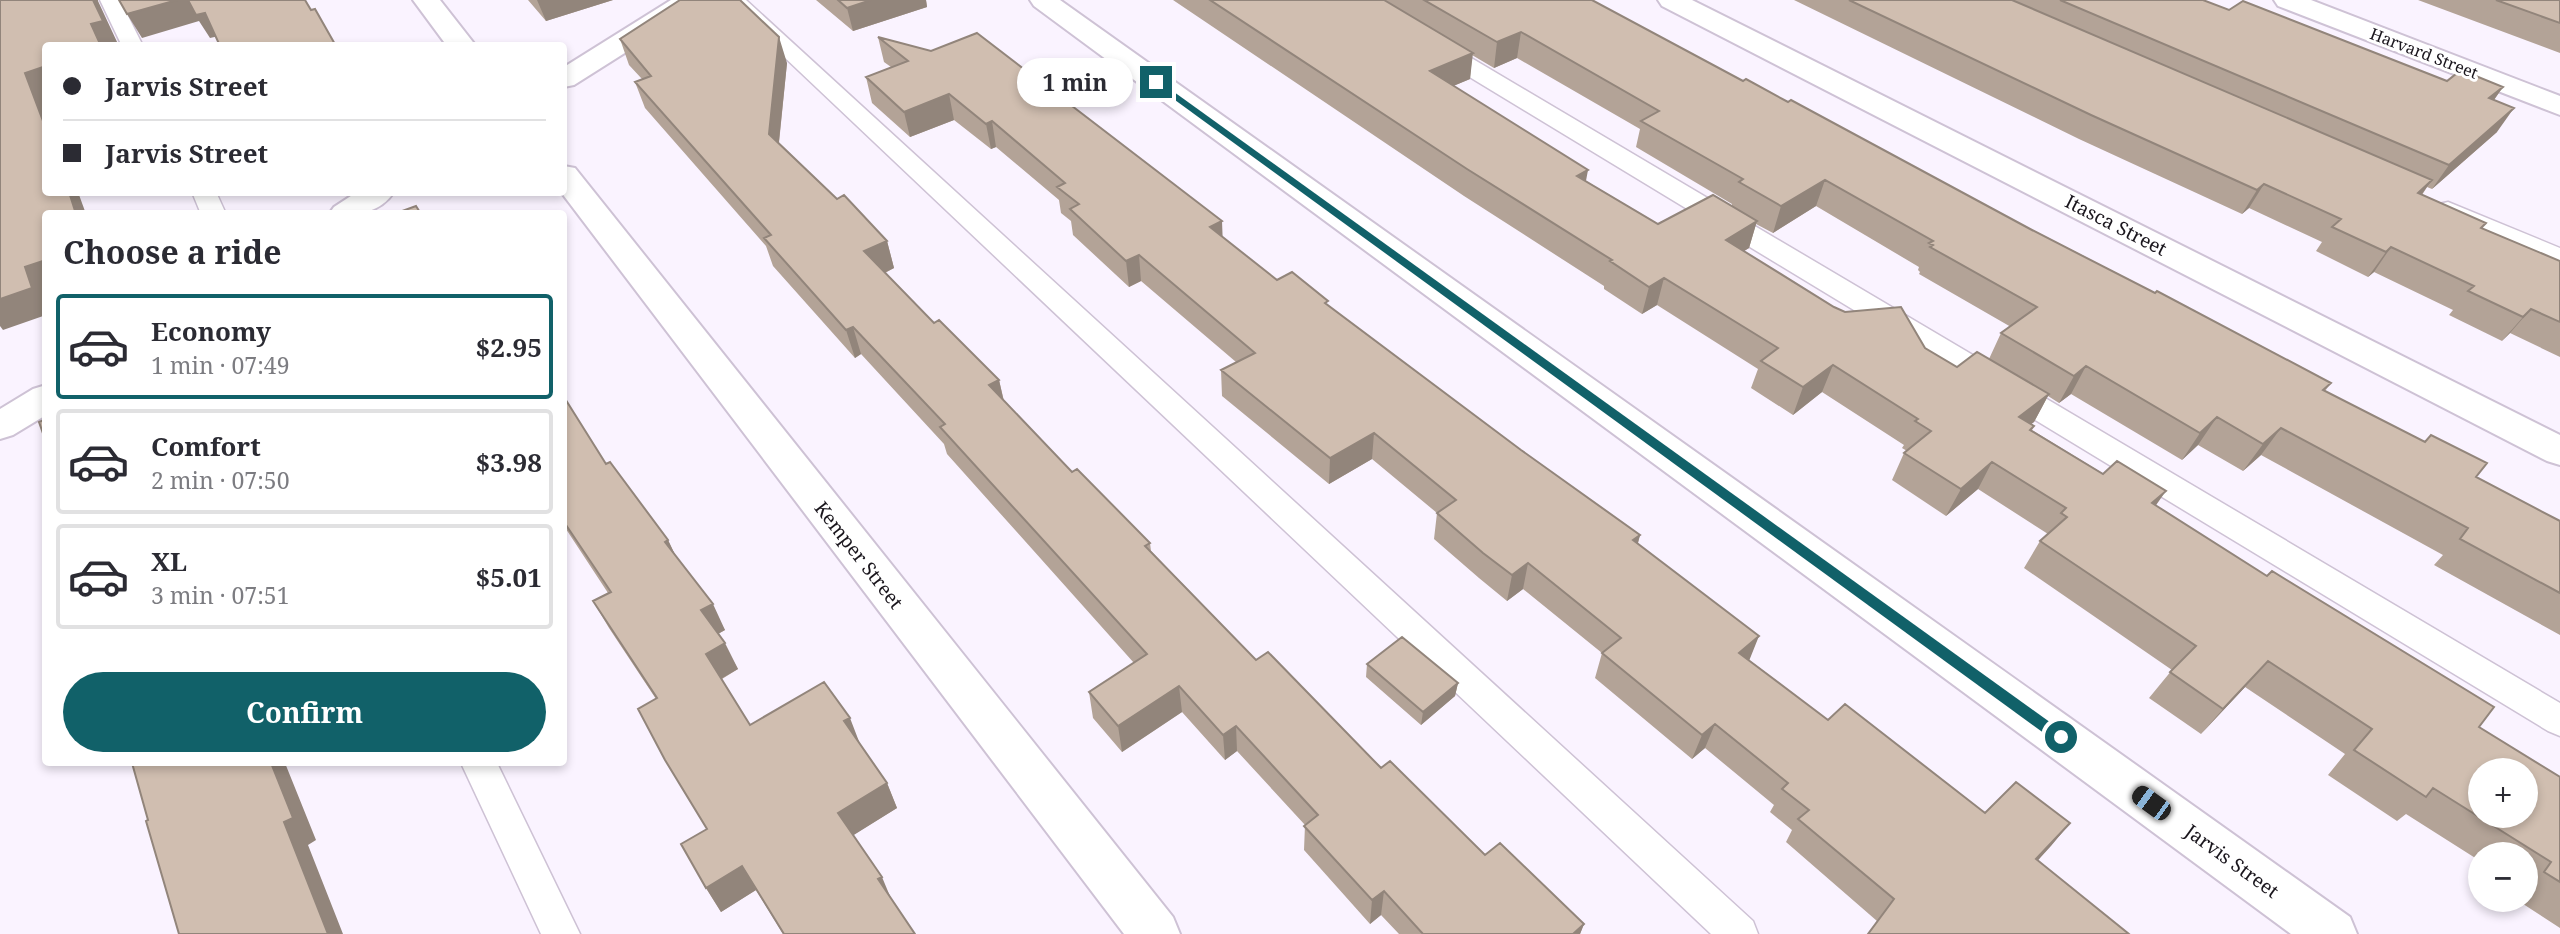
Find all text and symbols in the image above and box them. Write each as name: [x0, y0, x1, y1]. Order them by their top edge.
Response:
street label: Harvard Street: [2367, 22, 2481, 84]
callout: 1 min: [1016, 57, 1132, 106]
text: 1 min: [1042, 66, 1108, 98]
route end: [1140, 66, 1172, 98]
text: Jarvis Street: [105, 68, 268, 104]
text: Jarvis Street: [105, 135, 268, 171]
street label: Itasca Street: [2061, 188, 2172, 262]
text: Choose a ride: [63, 230, 282, 273]
text: Economy: [151, 313, 271, 349]
icon: car: [67, 315, 130, 378]
text: $2.95: [476, 329, 542, 365]
text: 1 min · 07:49: [151, 349, 289, 381]
text: Comfort: [151, 428, 261, 464]
icon: car: [67, 430, 130, 493]
text: $3.98: [476, 444, 542, 480]
text: 2 min · 07:50: [151, 464, 289, 496]
street label: Kemper Street: [809, 496, 909, 614]
text: XL: [151, 543, 187, 579]
icon: car: [67, 545, 130, 608]
text: $5.01: [476, 559, 542, 595]
text: 3 min · 07:51: [151, 579, 289, 611]
button: Confirm: [63, 672, 546, 752]
route start: [2045, 721, 2077, 753]
map controls: [2468, 758, 2538, 912]
button: +: [2468, 758, 2538, 828]
car: [2128, 782, 2175, 824]
street label: Jarvis Street: [2179, 818, 2284, 904]
button: −: [2468, 842, 2538, 912]

